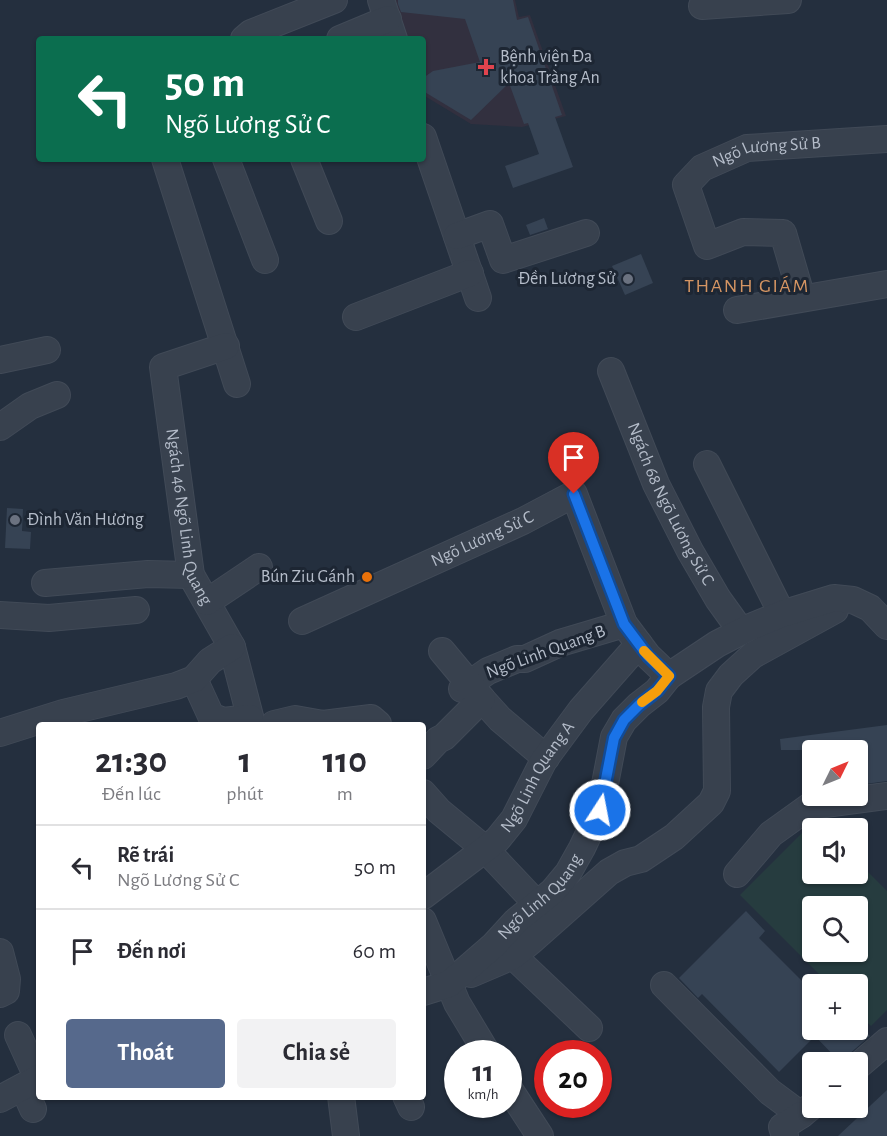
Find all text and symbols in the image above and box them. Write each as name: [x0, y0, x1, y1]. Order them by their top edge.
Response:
place label: Bệnh viện Đa khoa Tràng An: [500, 48, 600, 87]
marker: Bệnh viện Đa khoa Tràng An: [477, 58, 495, 76]
icon: left: [66, 60, 144, 138]
text: 50 m: [165, 62, 245, 104]
text: Ngõ Lương Sử C: [165, 111, 330, 138]
street label: Ngõ Lương Sử B: [710, 134, 821, 171]
place label: Đền Lương Sử: [518, 269, 616, 288]
marker: Đền Lương Sử: [621, 272, 635, 286]
district label: THANH GIÁM: [684, 275, 810, 296]
street label: Ngách 68 Ngõ Lương Sử C: [624, 420, 717, 589]
street label: Ngách 46 Ngõ Linh Quang: [162, 427, 215, 609]
pin: [548, 432, 599, 494]
icon: arrive: [557, 441, 590, 474]
street label: Ngõ Lương Sử C: [428, 508, 537, 570]
place label: Đình Văn Hương: [27, 511, 144, 529]
marker: Đình Văn Hương: [8, 513, 22, 527]
place label: Bún Ziu Gánh: [261, 568, 355, 586]
marker: Bún Ziu Gánh: [360, 570, 374, 584]
street label: Ngõ Linh Quang B: [484, 622, 608, 682]
street label: Ngõ Linh Quang A: [498, 718, 578, 836]
north arrow: [802, 740, 868, 806]
map controls: [802, 740, 868, 1118]
text: 21:30: [95, 743, 167, 779]
text: 1: [238, 743, 251, 779]
text: 110: [322, 743, 367, 779]
position arrow: [568, 778, 632, 842]
text: Đến lúc: [102, 784, 161, 804]
text: phút: [226, 784, 263, 804]
text: m: [337, 784, 353, 804]
button: sound: [802, 818, 868, 884]
text: Rẽ trái: [117, 844, 174, 866]
icon: left: [66, 851, 99, 884]
street label: Ngõ Linh Quang: [495, 851, 586, 943]
text: 50 m: [354, 856, 396, 878]
text: Ngõ Lương Sử C: [117, 870, 239, 890]
button: search: [802, 896, 868, 962]
icon: arrive: [66, 935, 99, 968]
text: Đến nơi: [117, 940, 186, 962]
text: 60 m: [353, 940, 396, 962]
button: +: [802, 974, 868, 1040]
button: Thoát: [66, 1019, 225, 1088]
button: Chia sẻ: [237, 1019, 396, 1088]
speed limit sign: 20: [534, 1040, 612, 1118]
button: −: [802, 1052, 868, 1118]
text: 11: [472, 1057, 494, 1087]
text: km/h: [468, 1087, 498, 1102]

